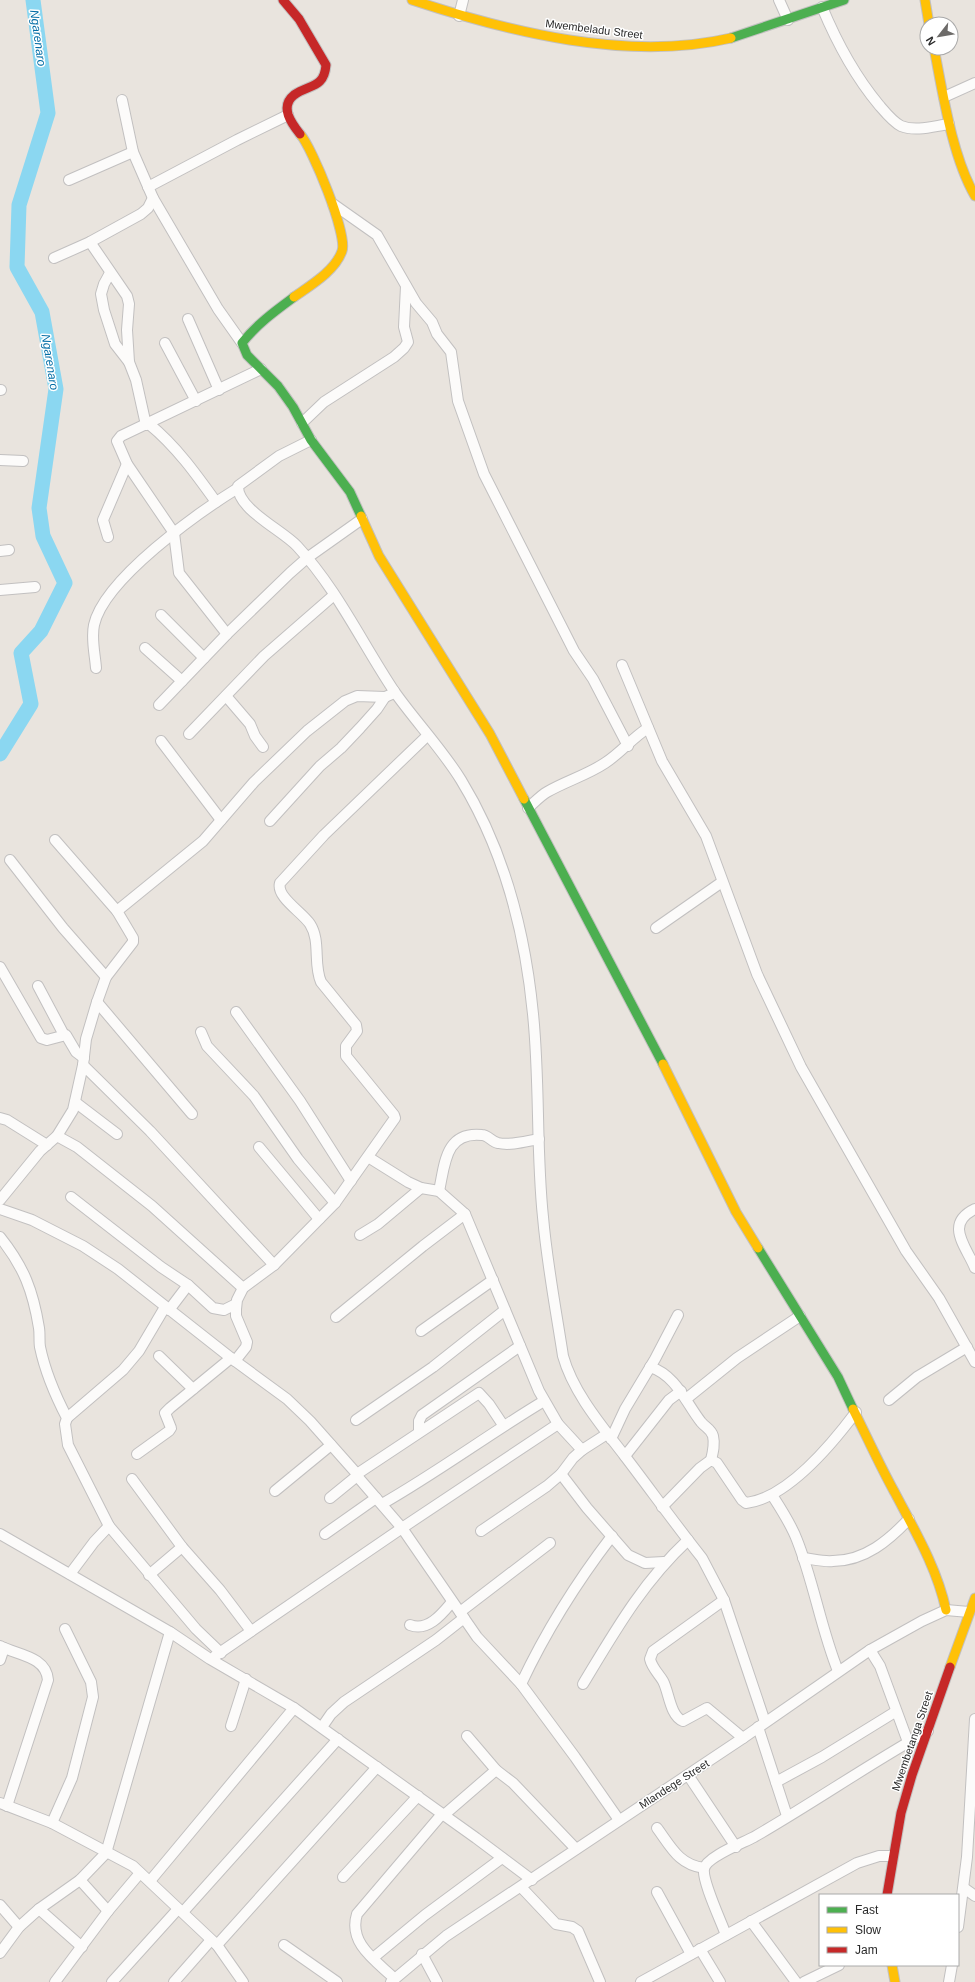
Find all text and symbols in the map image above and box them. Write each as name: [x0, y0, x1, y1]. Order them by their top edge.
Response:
water label: Ngarenaro: [27, 9, 49, 67]
north arrow: [919, 16, 959, 56]
street label: Mwembeladu Street: [545, 17, 643, 41]
text: N: [923, 35, 938, 48]
water label: Ngarenaro: [39, 333, 61, 391]
street label: Mwembetanga Street: [889, 1690, 935, 1792]
street label: Mlandege Street: [637, 1757, 711, 1811]
legend: [819, 1894, 959, 1966]
text: Fast: [855, 1903, 879, 1917]
text: Slow: [855, 1923, 881, 1937]
text: Jam: [855, 1943, 878, 1957]

